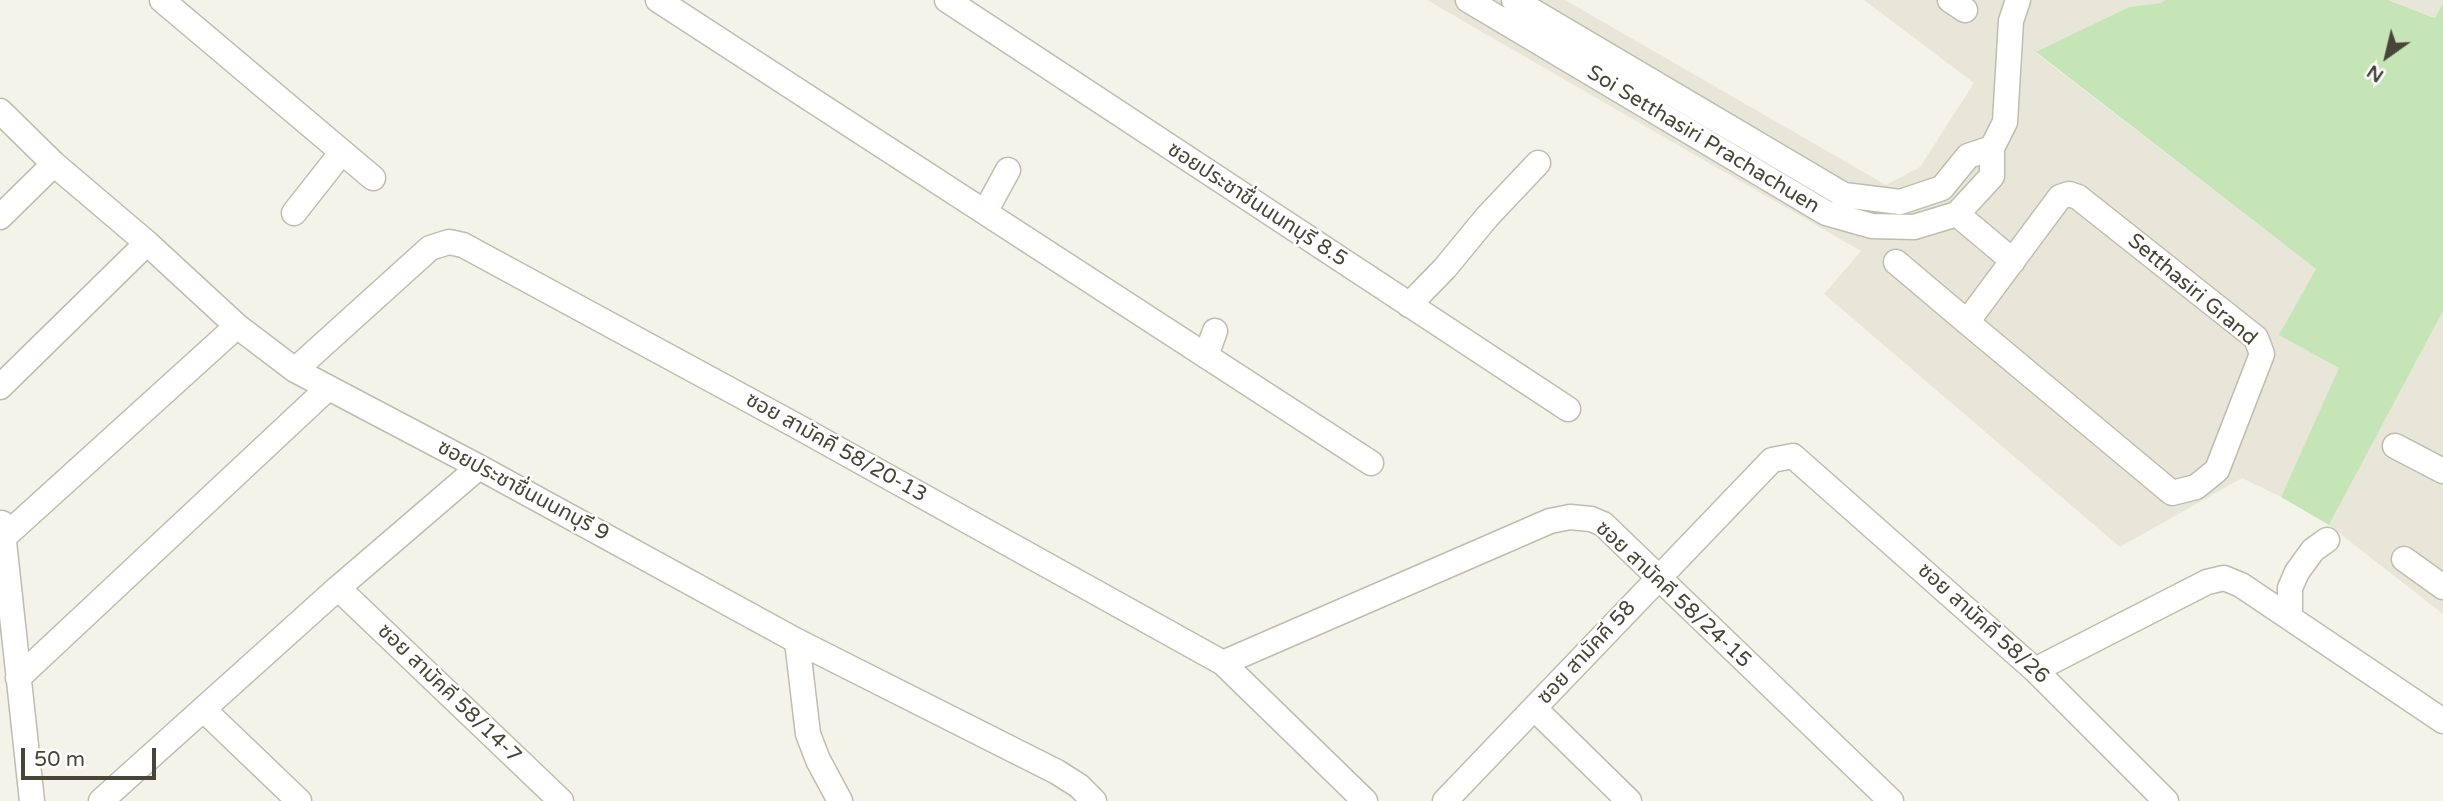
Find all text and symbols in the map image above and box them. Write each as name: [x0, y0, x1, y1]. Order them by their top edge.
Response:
north arrow: [2352, 21, 2422, 91]
street label: Soi Setthasiri Prachachuen: [1582, 60, 1824, 220]
text: N: [2363, 60, 2388, 87]
street label: ซอยประชาชื่นนนทบุรี 8.5: [1162, 137, 1352, 273]
street label: Setthasiri Grand: [2122, 229, 2262, 351]
street label: ซอย สามัคคี 58/20-13: [741, 388, 931, 508]
street label: ซอยประชาชื่นนนทบุรี 9: [433, 435, 613, 547]
street label: ซอย สามัคคี 58/24-15: [1590, 516, 1756, 674]
street label: ซอย สามัคคี 58/26: [1912, 558, 2054, 690]
street label: ซอย สามัคคี 58: [1533, 596, 1641, 710]
street label: ซอย สามัคคี 58/14-7: [372, 619, 526, 769]
scale bar: [24, 734, 159, 778]
text: 50 m: [34, 747, 85, 772]

